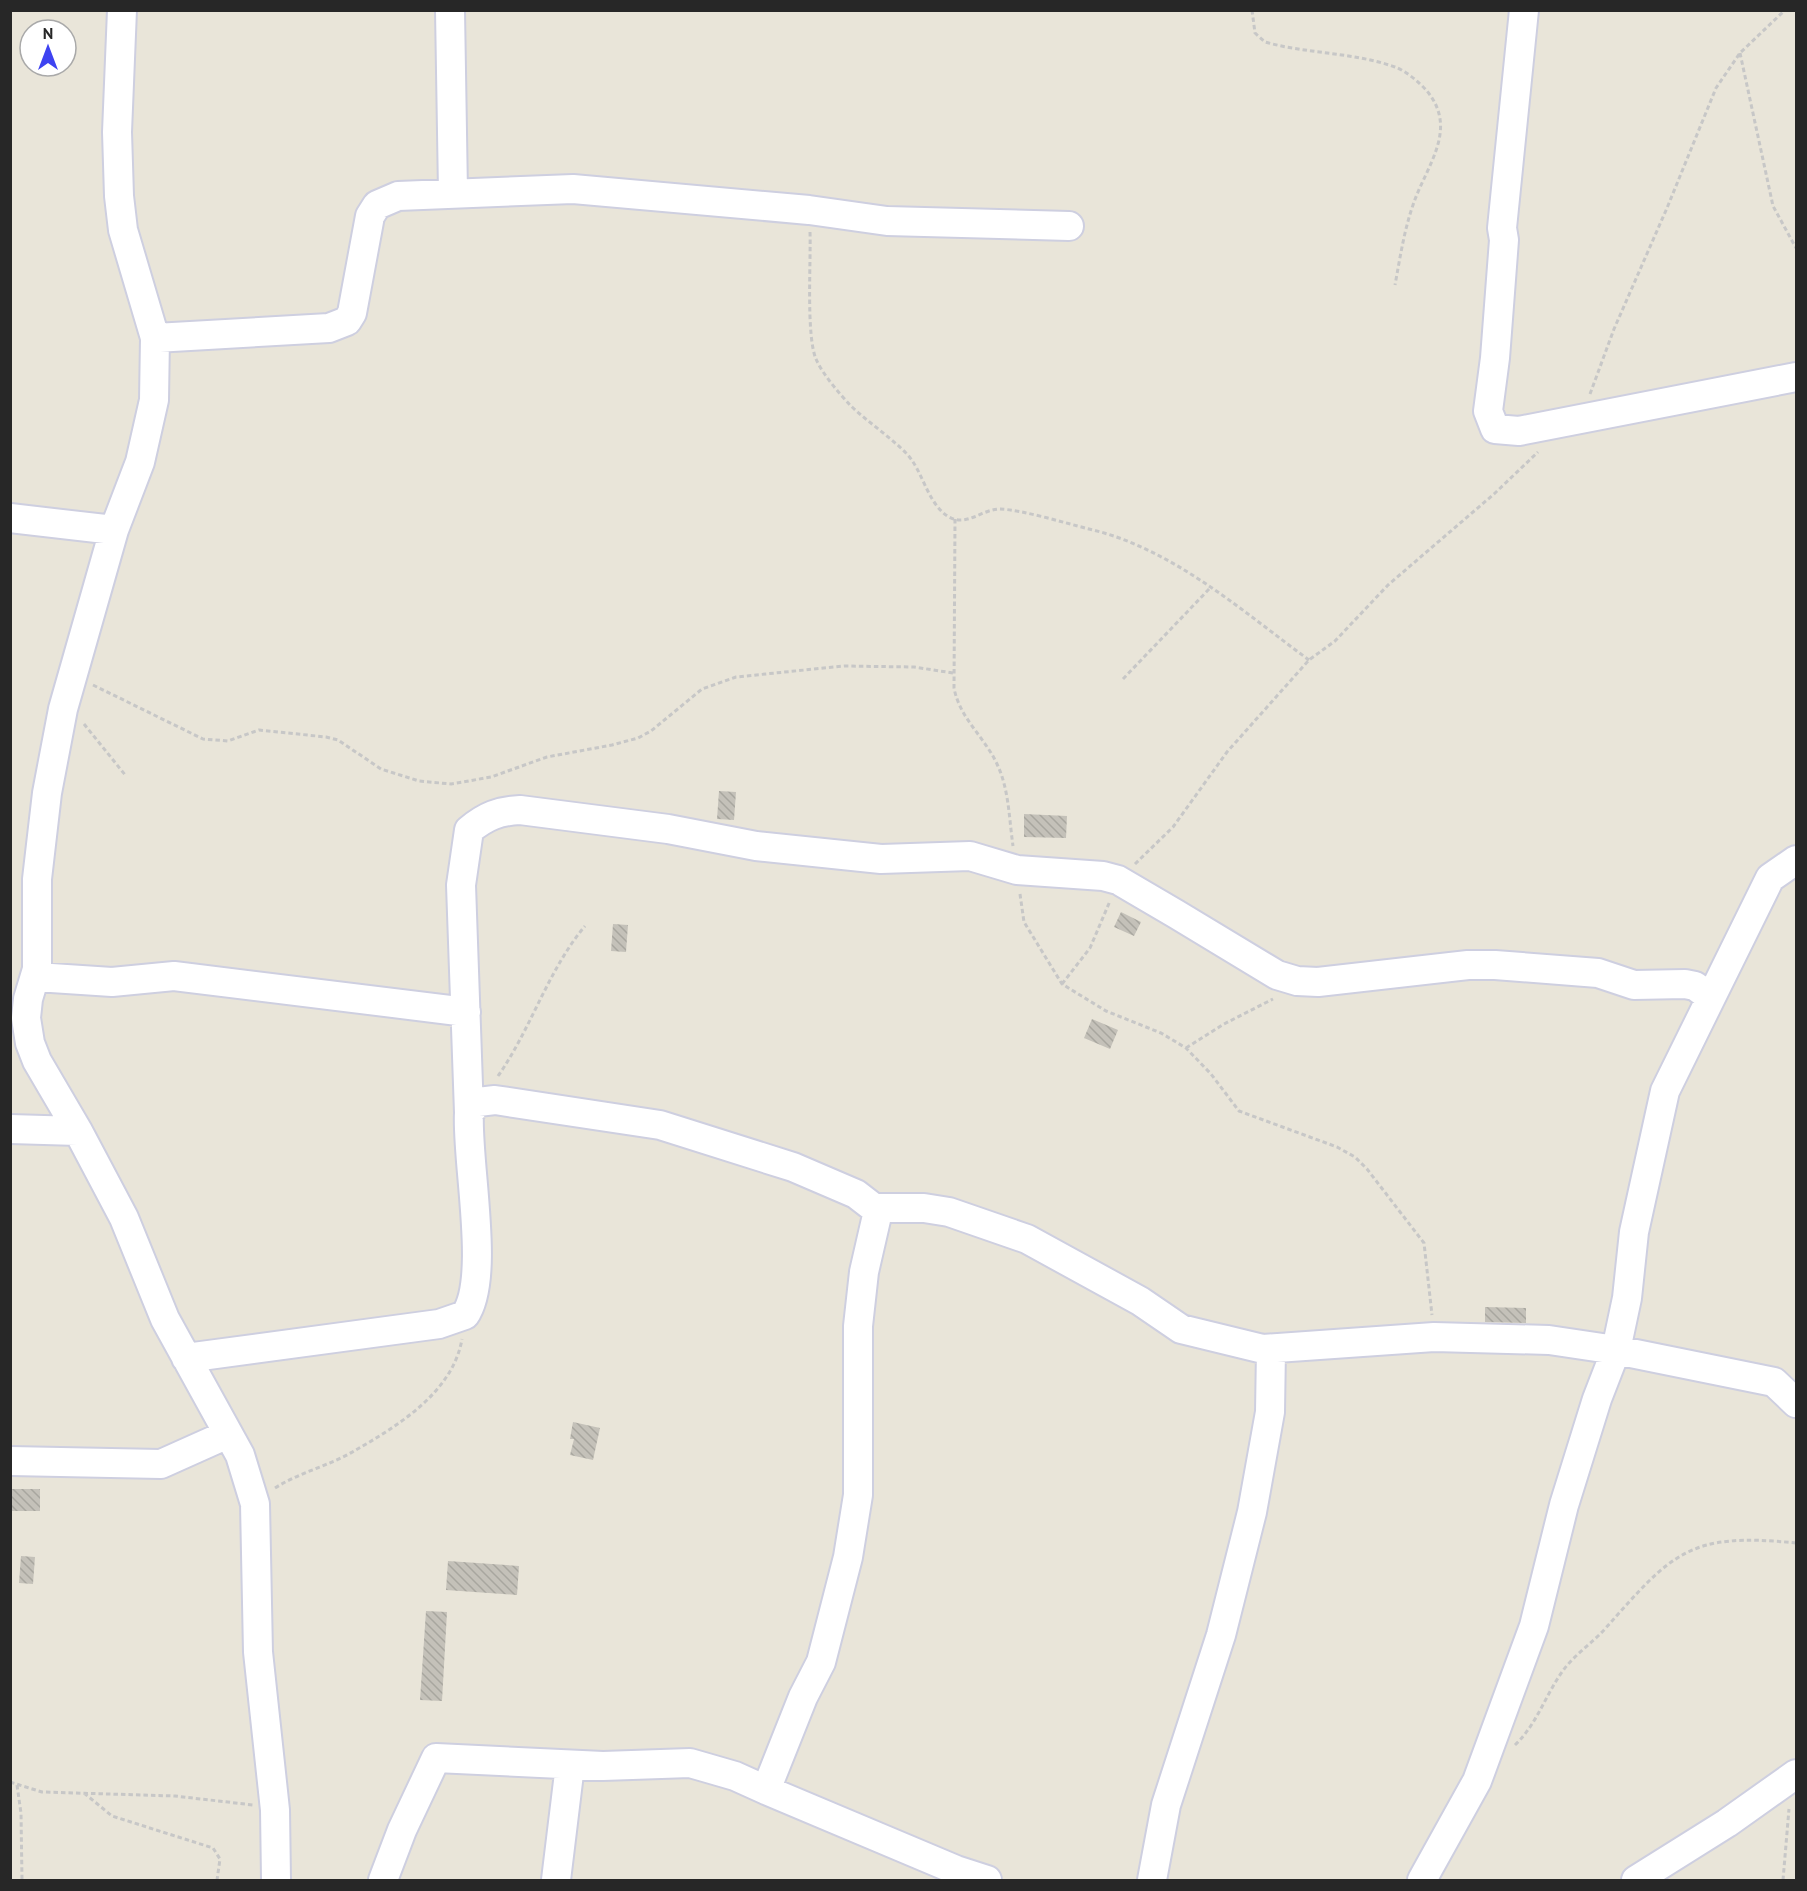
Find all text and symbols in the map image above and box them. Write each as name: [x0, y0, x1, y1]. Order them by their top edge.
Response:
north arrow: [18, 18, 78, 78]
text: N: [43, 23, 53, 43]

